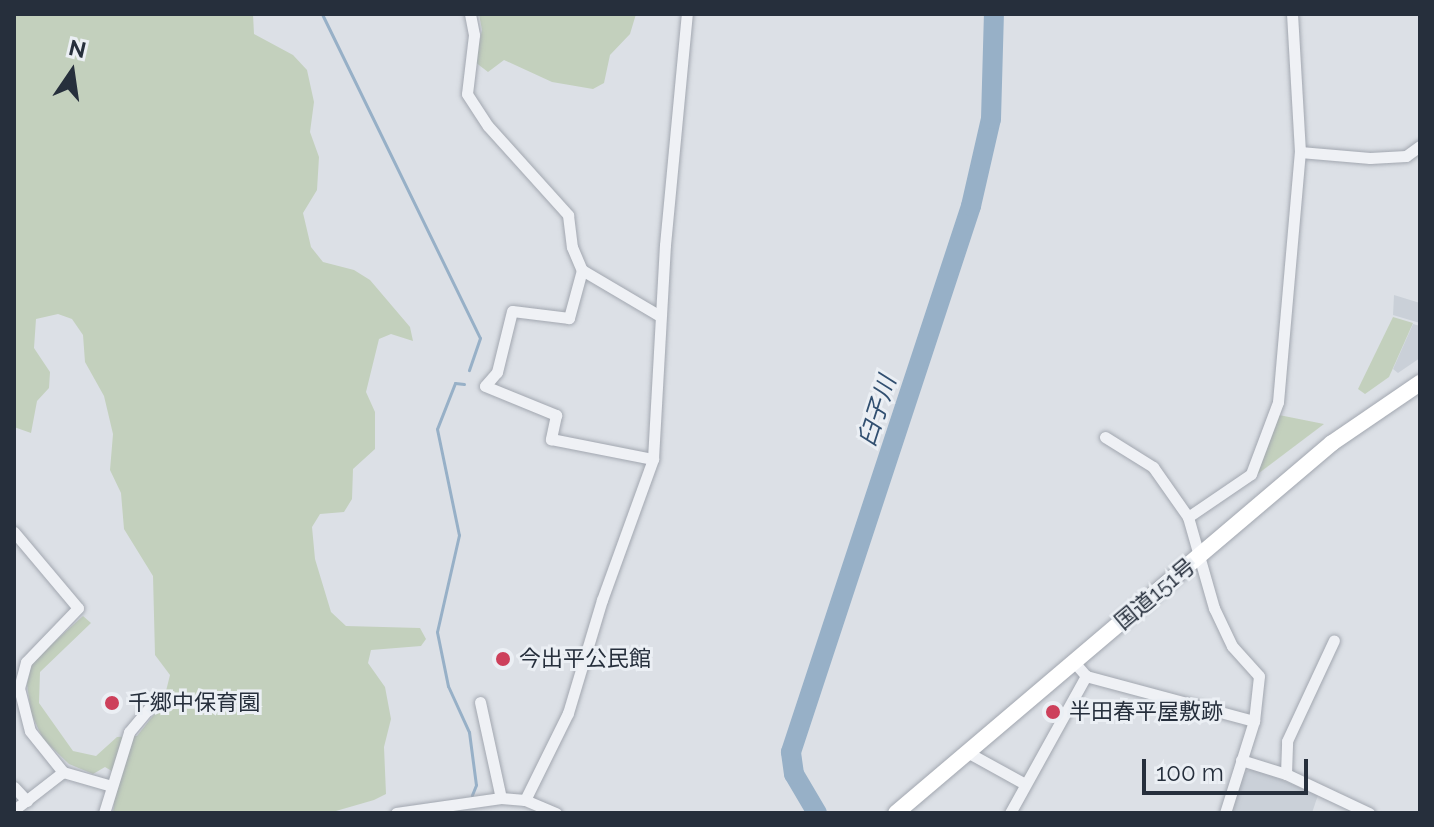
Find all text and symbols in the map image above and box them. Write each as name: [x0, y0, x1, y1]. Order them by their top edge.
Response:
north arrow: [32, 32, 112, 112]
text: N: [66, 34, 88, 63]
water label: 臼子川: [852, 372, 902, 450]
street label: 国道151号: [1109, 553, 1201, 635]
place label: 今出平公民館: [519, 646, 651, 672]
marker: 今出平公民館: [494, 650, 512, 668]
place label: 千郷中保育園: [128, 690, 260, 716]
marker: 千郷中保育園: [103, 694, 121, 712]
place label: 半田春平屋敷跡: [1069, 699, 1223, 725]
marker: 半田春平屋敷跡: [1044, 703, 1062, 721]
scale bar: [1146, 743, 1312, 793]
text: 100 m: [1156, 758, 1224, 787]

